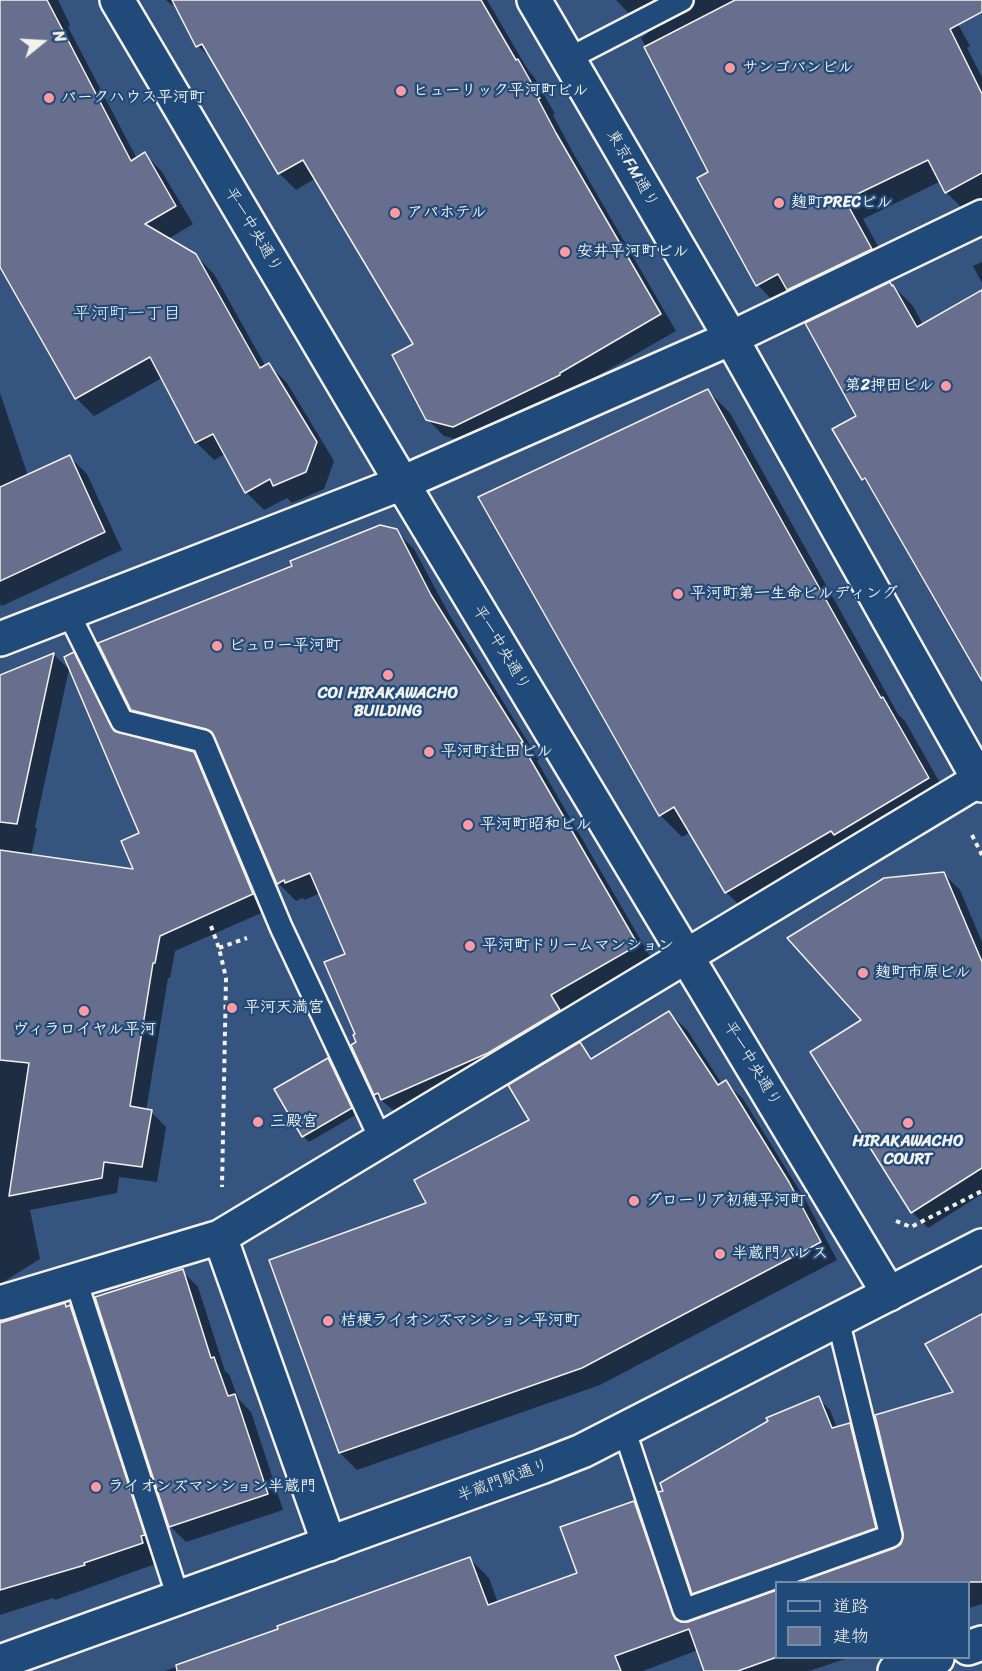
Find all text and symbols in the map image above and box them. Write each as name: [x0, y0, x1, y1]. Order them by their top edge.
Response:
north arrow: [12, 12, 72, 72]
text: N: [44, 27, 75, 46]
place label: サンゴバンビル: [742, 58, 854, 78]
marker: サンゴバンビル: [723, 61, 737, 75]
place label: ヒューリック平河町ビル: [413, 81, 589, 101]
marker: ヒューリック平河町ビル: [394, 84, 408, 98]
place label: パークハウス平河町: [61, 88, 205, 108]
marker: パークハウス平河町: [42, 91, 56, 105]
street label: 東京FM通り: [602, 127, 662, 211]
street label: 平一中央通り: [220, 184, 286, 276]
place label: 麹町PRECビル: [791, 193, 893, 213]
marker: 麹町PRECビル: [772, 196, 786, 210]
place label: アパホテル: [407, 203, 487, 223]
marker: アパホテル: [388, 206, 402, 220]
place label: 安井平河町ビル: [577, 242, 689, 262]
marker: 安井平河町ビル: [558, 245, 572, 259]
district label: 平河町一丁目: [73, 303, 181, 325]
place label: 第2押田ビル: [845, 376, 934, 396]
marker: 第2押田ビル: [939, 379, 953, 393]
place label: 平河町第一生命ビルディング: [690, 584, 898, 604]
marker: 平河町第一生命ビルディング: [671, 587, 685, 601]
street label: 平一中央通り: [468, 602, 534, 694]
place label: ビュロー平河町: [229, 636, 341, 656]
marker: ビュロー平河町: [210, 639, 224, 653]
marker: COI HIRAKAWACHO BUILDING: [381, 668, 395, 682]
place label: COI HIRAKAWACHO BUILDING: [318, 684, 458, 722]
place label: 平河町辻田ビル: [441, 742, 553, 762]
marker: 平河町辻田ビル: [422, 745, 436, 759]
place label: 平河町昭和ビル: [480, 815, 592, 835]
marker: 平河町昭和ビル: [461, 818, 475, 832]
place label: 平河町ドリームマンション: [482, 936, 674, 956]
marker: 平河町ドリームマンション: [463, 939, 477, 953]
place label: 麹町市原ビル: [875, 963, 971, 983]
marker: 麹町市原ビル: [856, 966, 870, 980]
place label: 平河天満宮: [244, 998, 324, 1018]
marker: 平河天満宮: [225, 1001, 239, 1015]
marker: ヴィラロイヤル平河: [77, 1004, 91, 1018]
street label: 平一中央通り: [719, 1018, 785, 1110]
place label: ヴィラロイヤル平河: [12, 1020, 156, 1040]
place label: 三殿宮: [270, 1112, 318, 1132]
marker: 三殿宮: [251, 1115, 265, 1129]
marker: HIRAKAWACHO COURT: [901, 1116, 915, 1130]
place label: HIRAKAWACHO COURT: [852, 1132, 964, 1170]
place label: グローリア初穂平河町: [646, 1191, 806, 1211]
marker: グローリア初穂平河町: [627, 1194, 641, 1208]
place label: 半蔵門パレス: [732, 1244, 828, 1264]
marker: 半蔵門パレス: [713, 1247, 727, 1261]
place label: 桔梗ライオンズマンション平河町: [340, 1311, 580, 1331]
marker: 桔梗ライオンズマンション平河町: [321, 1314, 335, 1328]
street label: 半蔵門駅通り: [455, 1456, 551, 1506]
place label: ライオンズマンション半蔵門: [108, 1477, 316, 1497]
marker: ライオンズマンション半蔵門: [89, 1480, 103, 1494]
legend: [775, 1581, 970, 1659]
text: 道路: [833, 1590, 869, 1622]
text: 建物: [833, 1620, 869, 1652]

